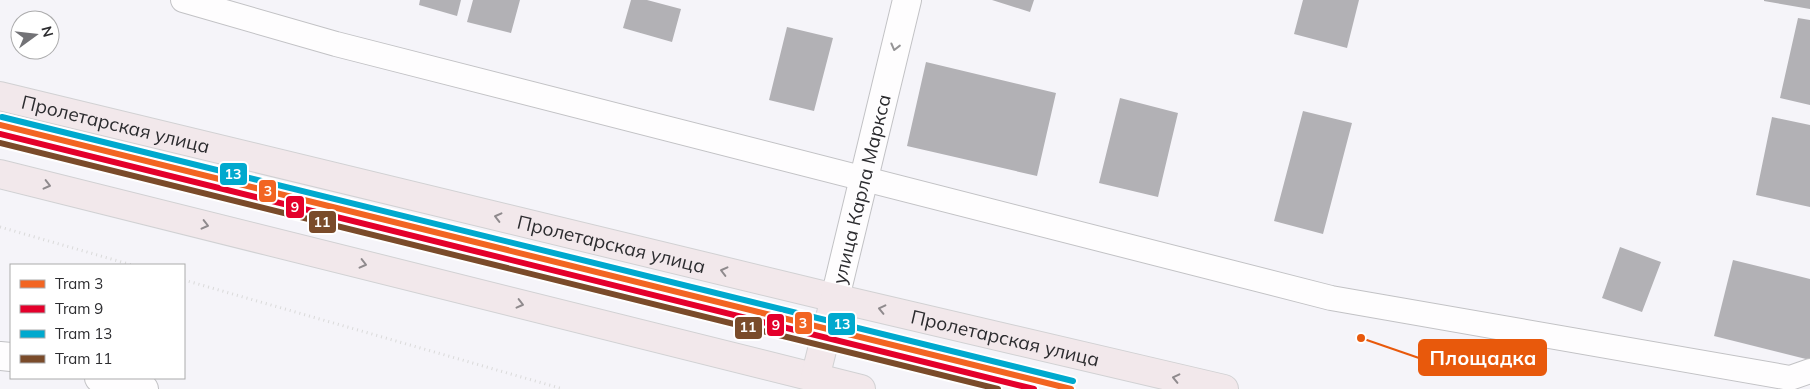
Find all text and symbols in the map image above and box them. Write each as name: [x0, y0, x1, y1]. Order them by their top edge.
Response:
north arrow: [10, 10, 60, 60]
text: N: [37, 24, 58, 39]
one-way arrow: [890, 43, 901, 52]
street label: Пролетарская улица: [19, 90, 212, 158]
street label: улица Карла Маркса: [827, 92, 896, 286]
line badge: 13: [219, 162, 248, 186]
text: 13: [225, 165, 241, 183]
line badge: 3: [258, 179, 277, 203]
one-way arrow: [43, 180, 51, 190]
text: 3: [264, 182, 272, 200]
line badge: 9: [285, 195, 305, 219]
text: 9: [291, 198, 299, 216]
line badge: 11: [308, 210, 337, 234]
street label: Пролетарская улица: [515, 210, 708, 278]
one-way arrow: [494, 212, 502, 222]
text: 11: [314, 213, 330, 231]
one-way arrow: [200, 219, 209, 230]
one-way arrow: [358, 259, 366, 269]
legend: [10, 264, 185, 379]
one-way arrow: [719, 266, 728, 277]
text: Tram 3: [55, 274, 103, 293]
one-way arrow: [516, 298, 525, 309]
text: Tram 9: [55, 299, 103, 318]
one-way arrow: [877, 304, 886, 315]
street label: Пролетарская улица: [909, 304, 1102, 371]
line badge: 3: [794, 311, 813, 335]
line badge: 13: [827, 312, 856, 336]
line badge: 9: [766, 313, 785, 337]
text: 3: [799, 314, 807, 332]
text: 13: [834, 315, 850, 333]
line badge: 11: [734, 316, 763, 340]
text: 9: [772, 316, 780, 334]
text: 11: [740, 318, 756, 336]
text: Tram 13: [55, 324, 112, 343]
callout: Площадка: [1419, 340, 1546, 375]
text: Площадка: [1430, 345, 1536, 370]
text: Tram 11: [55, 349, 112, 368]
one-way arrow: [1172, 373, 1181, 384]

